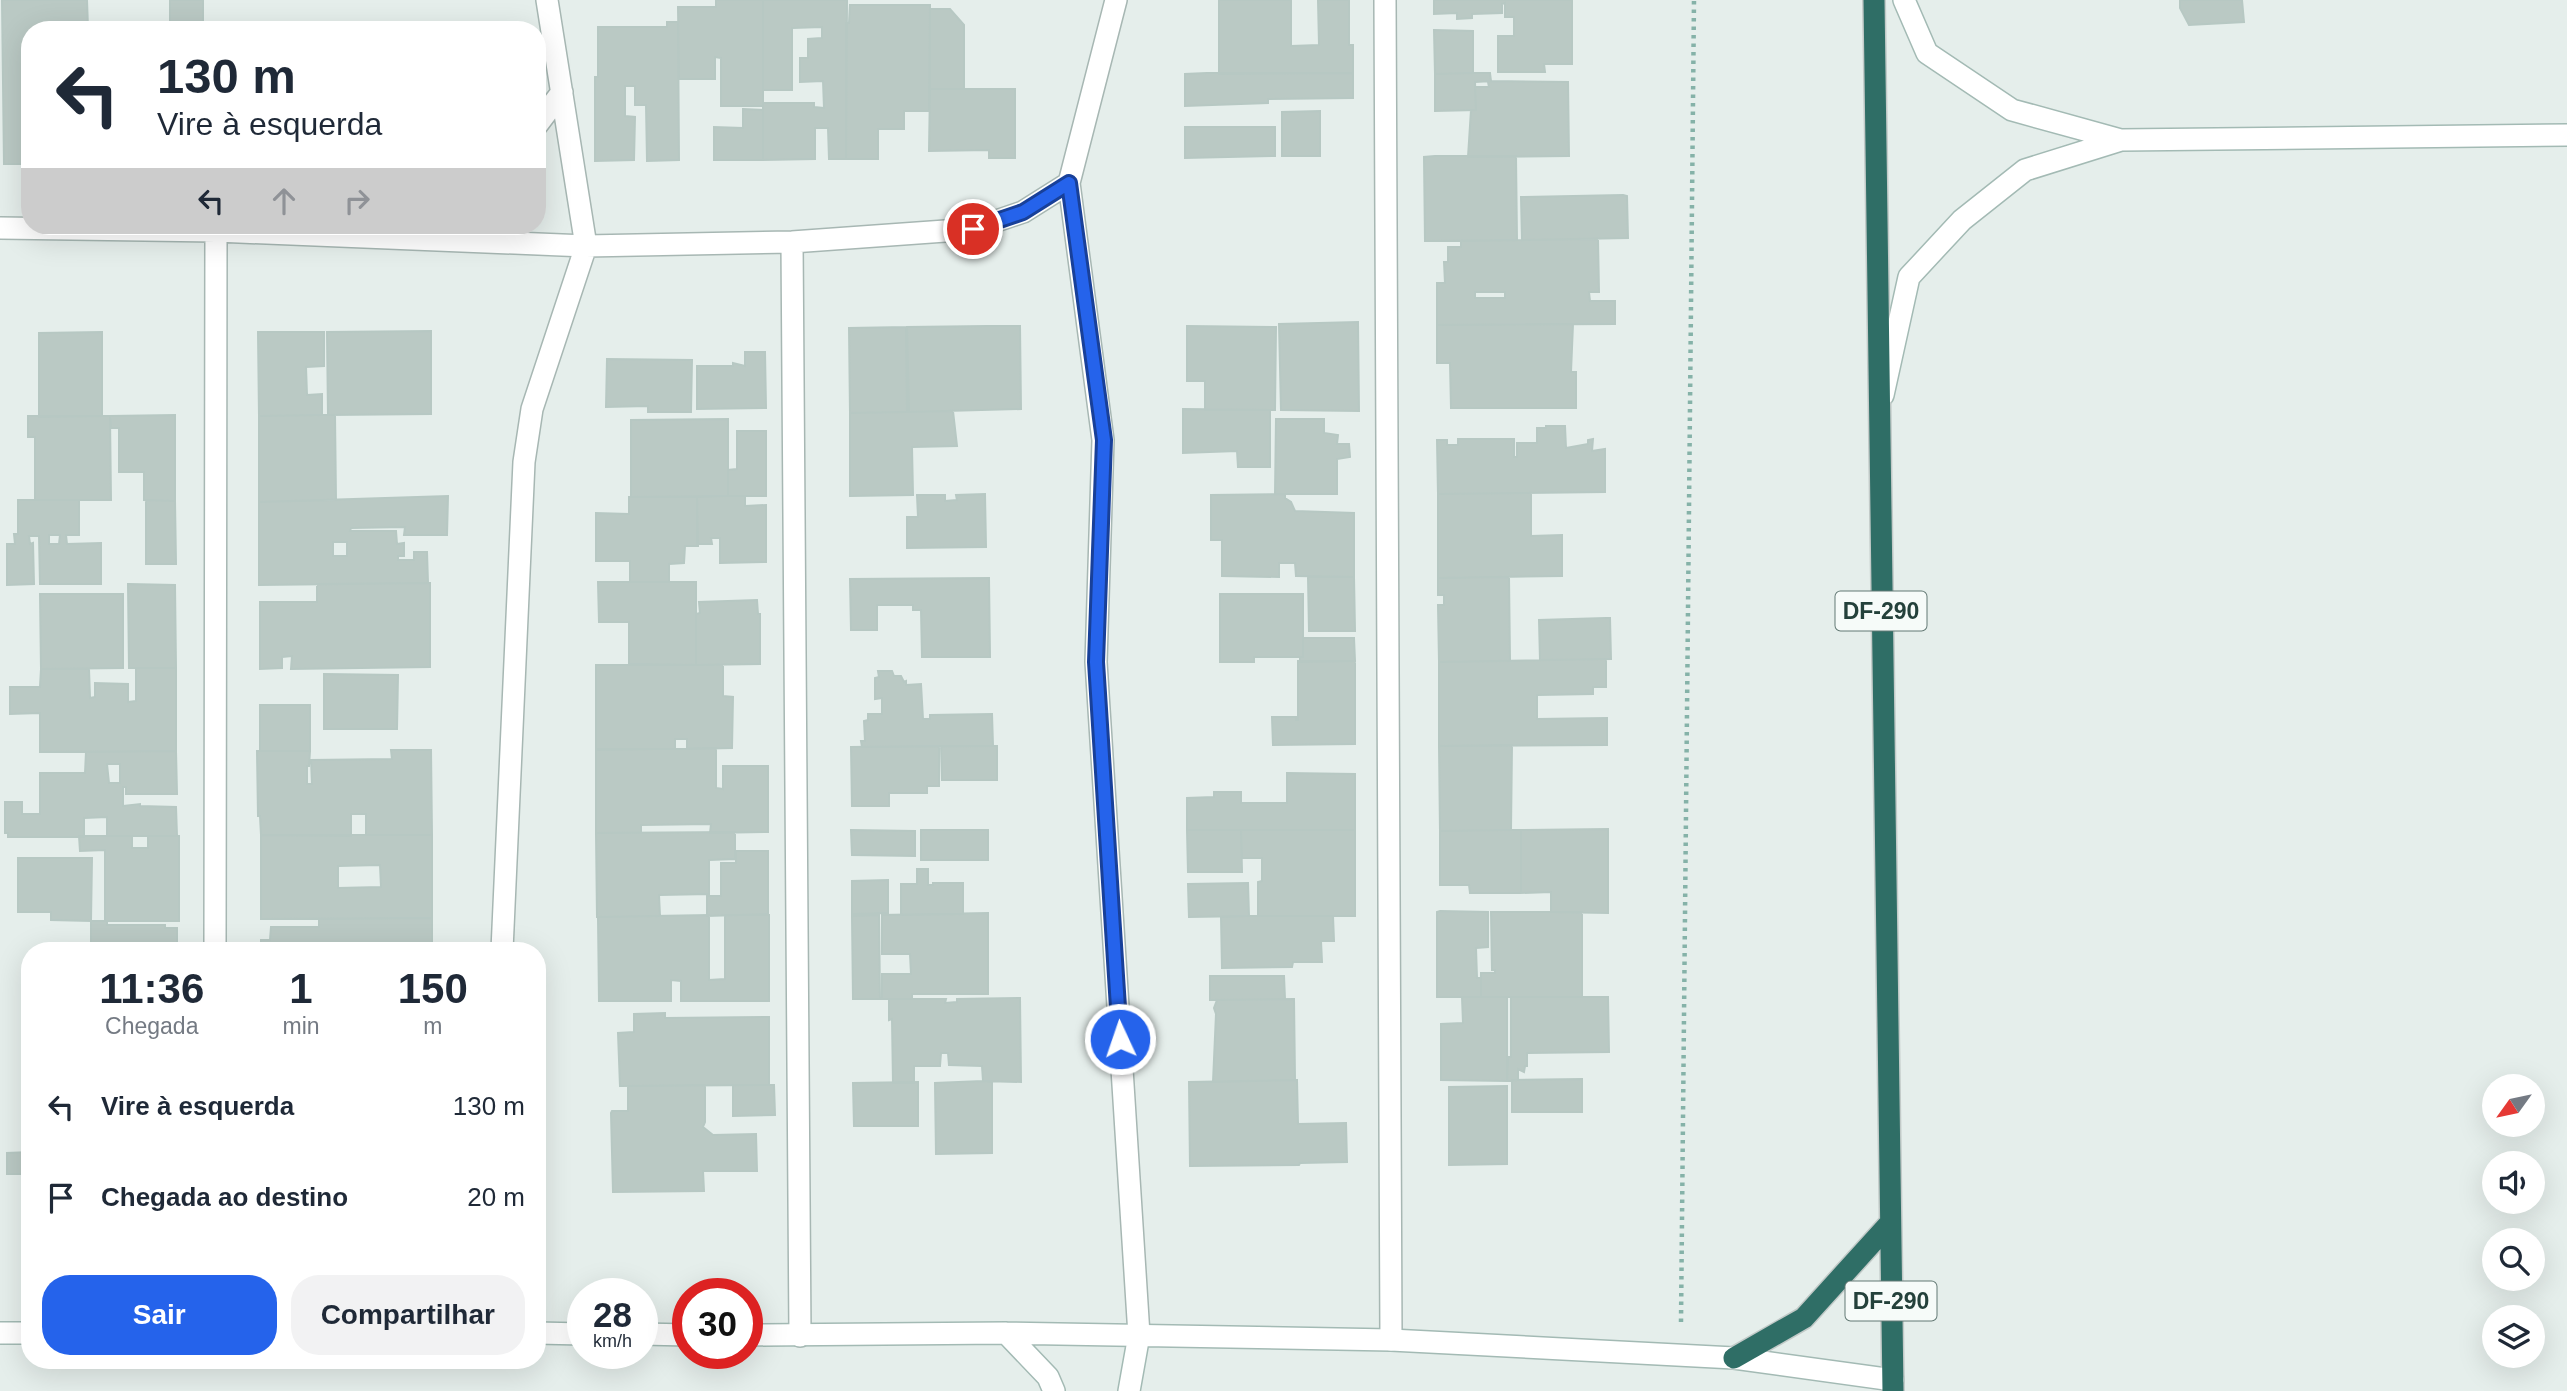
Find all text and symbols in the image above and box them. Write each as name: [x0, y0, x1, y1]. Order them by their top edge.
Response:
icon: left: [42, 49, 133, 140]
text: 130 m: [157, 49, 296, 103]
text: Vire à esquerda: [157, 106, 382, 142]
icon: left: [192, 182, 230, 220]
icon: ahead: [265, 182, 303, 220]
icon: right: [338, 182, 376, 220]
pin: [943, 199, 1003, 259]
icon: arrive: [954, 210, 992, 248]
road number: DF-290: [1836, 592, 1926, 631]
text: 11:36: [99, 965, 204, 1012]
text: 1: [289, 965, 313, 1012]
text: 150: [398, 965, 468, 1012]
position arrow: [1083, 1002, 1157, 1076]
text: Chegada: [105, 1013, 198, 1039]
text: min: [282, 1013, 320, 1039]
text: m: [423, 1013, 442, 1039]
north arrow: [2482, 1074, 2544, 1138]
map controls: [2482, 1074, 2545, 1368]
icon: left: [42, 1088, 80, 1126]
text: Vire à esquerda: [101, 1091, 294, 1121]
text: 130 m: [453, 1091, 525, 1121]
button: sound: [2482, 1151, 2545, 1214]
icon: arrive: [42, 1179, 80, 1217]
text: Chegada ao destino: [101, 1182, 348, 1212]
text: 20 m: [467, 1182, 525, 1212]
button: search: [2482, 1228, 2545, 1291]
button: Sair: [42, 1275, 277, 1355]
button: Compartilhar: [291, 1275, 525, 1355]
speed limit sign: 30: [672, 1278, 763, 1369]
road number: DF-290: [1846, 1282, 1937, 1320]
text: 28: [593, 1295, 632, 1334]
button: layers: [2482, 1305, 2545, 1368]
text: km/h: [593, 1331, 632, 1351]

